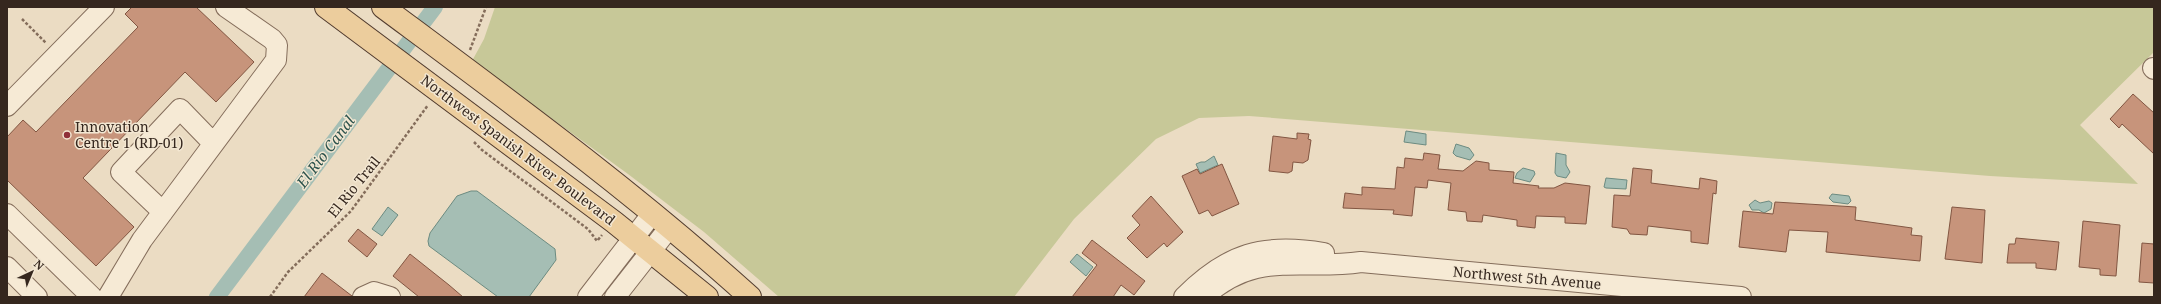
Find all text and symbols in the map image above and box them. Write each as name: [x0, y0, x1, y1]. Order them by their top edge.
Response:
street label: Northwest Spanish River Boulevard: [417, 70, 620, 229]
water label: El Rio Canal: [291, 111, 359, 192]
place label: Innovation Centre 1 (RD-01): [75, 117, 183, 152]
marker: Innovation Centre 1 (RD-01): [62, 130, 72, 140]
street label: El Rio Trail: [323, 152, 385, 221]
north arrow: [12, 252, 52, 292]
text: N: [31, 256, 48, 273]
street label: Northwest 5th Avenue: [1452, 262, 1602, 293]

